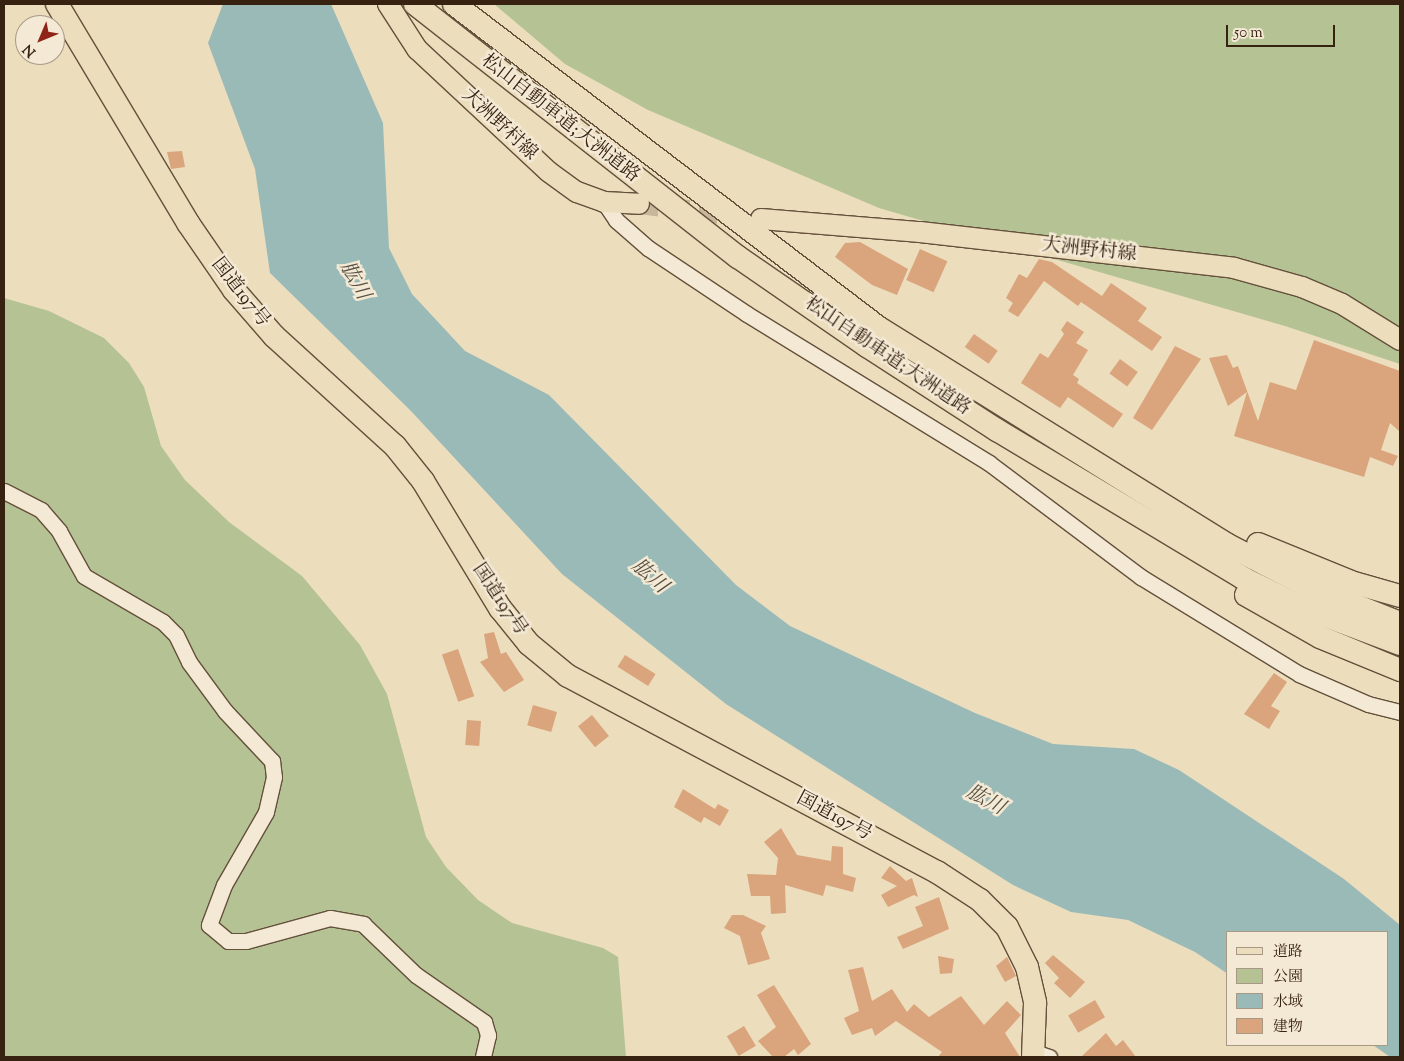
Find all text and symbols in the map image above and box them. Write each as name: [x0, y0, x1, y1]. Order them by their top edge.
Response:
north arrow: [15, 15, 65, 65]
scale bar: [1229, 15, 1338, 47]
text: 50 m: [1234, 23, 1263, 44]
text: N: [19, 39, 41, 61]
street label: 松山自動車道;大洲道路: [476, 50, 644, 188]
street label: 大洲野村線: [456, 84, 542, 166]
street label: 大洲野村線: [1041, 235, 1137, 267]
street label: 国道197号: [206, 254, 274, 332]
water label: 肱川: [334, 258, 374, 304]
street label: 松山自動車道;大洲道路: [800, 293, 974, 421]
water label: 肱川: [626, 555, 672, 599]
street label: 国道197号: [467, 560, 531, 640]
water label: 肱川: [962, 781, 1008, 821]
street label: 国道197号: [792, 788, 876, 846]
legend: [1226, 931, 1389, 1046]
text: 道路: [1273, 942, 1303, 963]
text: 公園: [1273, 967, 1303, 988]
text: 水域: [1273, 992, 1303, 1013]
text: 建物: [1273, 1017, 1303, 1038]

